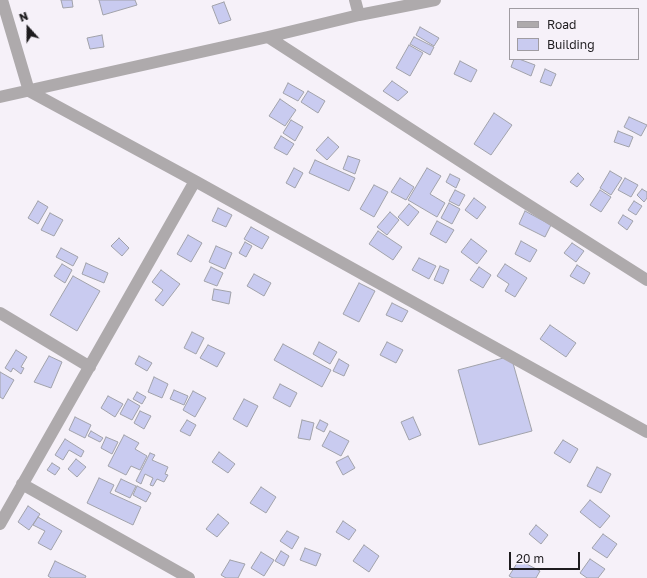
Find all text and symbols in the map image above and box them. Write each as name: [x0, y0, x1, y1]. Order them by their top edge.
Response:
north arrow: [8, 8, 48, 48]
legend: [509, 8, 639, 60]
text: N: [17, 9, 30, 24]
text: Road: [547, 17, 576, 32]
text: Building: [547, 37, 595, 52]
scale bar: [511, 544, 582, 570]
text: 20 m: [516, 551, 544, 566]

